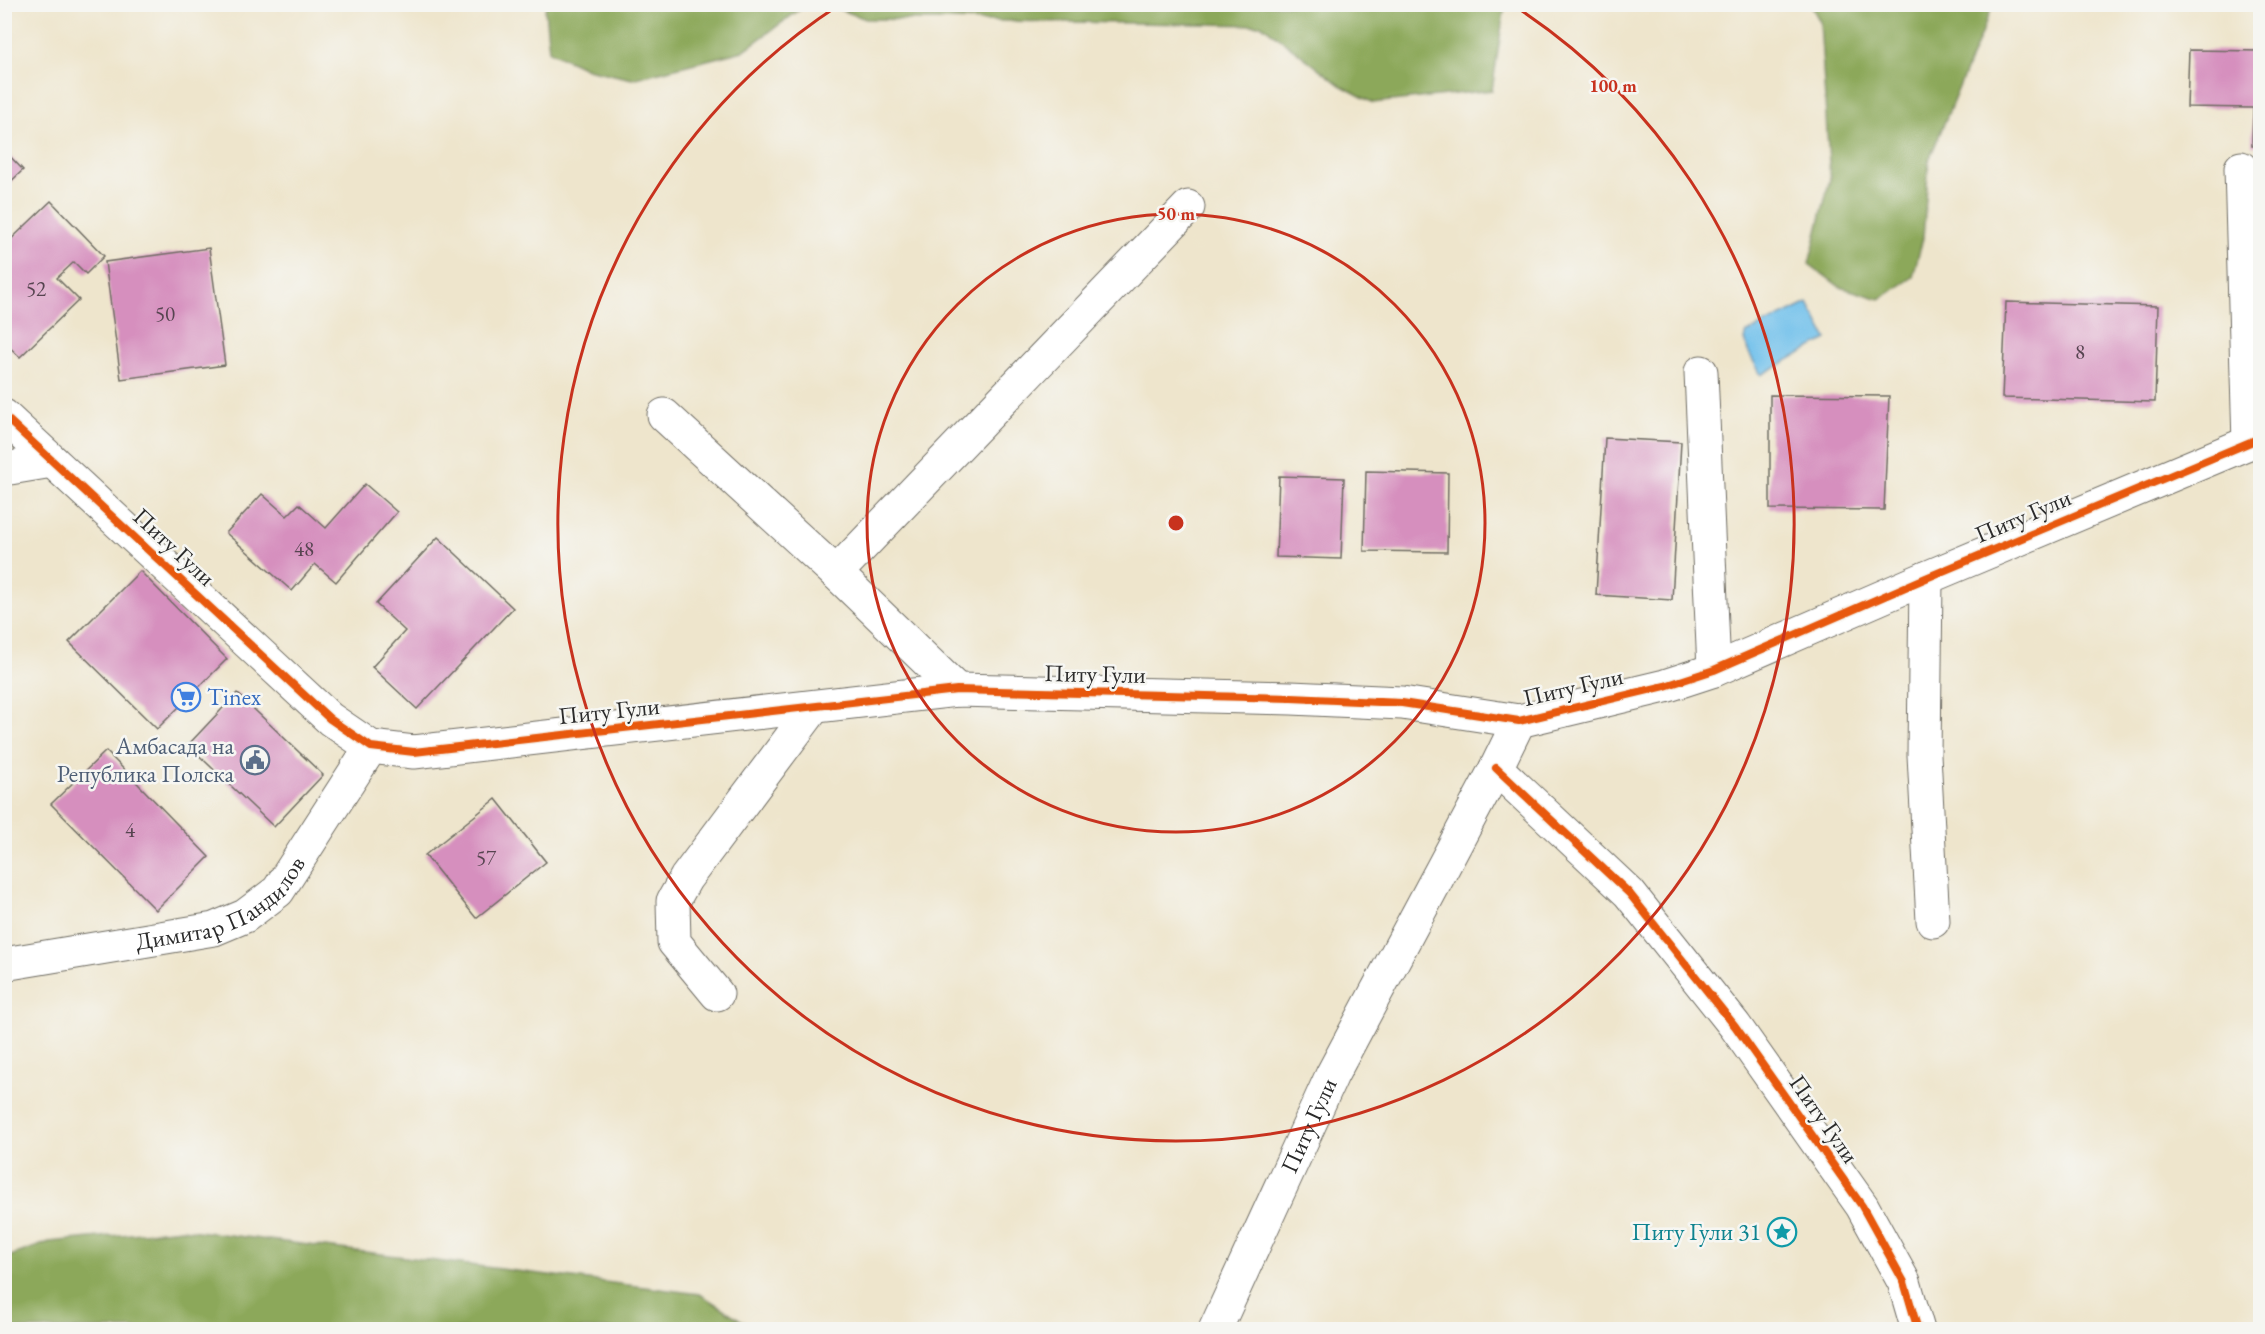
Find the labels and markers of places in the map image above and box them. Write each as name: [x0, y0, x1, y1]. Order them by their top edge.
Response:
centre of rings: [1166, 513, 1186, 533]
supermarket icon: Tinex: [170, 681, 202, 713]
place label: Tinex: [207, 681, 262, 712]
place label: Амбасада на Република Полска: [57, 730, 234, 789]
public building icon: Амбасада на Република Полска: [239, 744, 271, 776]
place label: Питу Гули 31: [1632, 1216, 1761, 1247]
place icon: Питу Гули 31: [1766, 1216, 1798, 1248]

